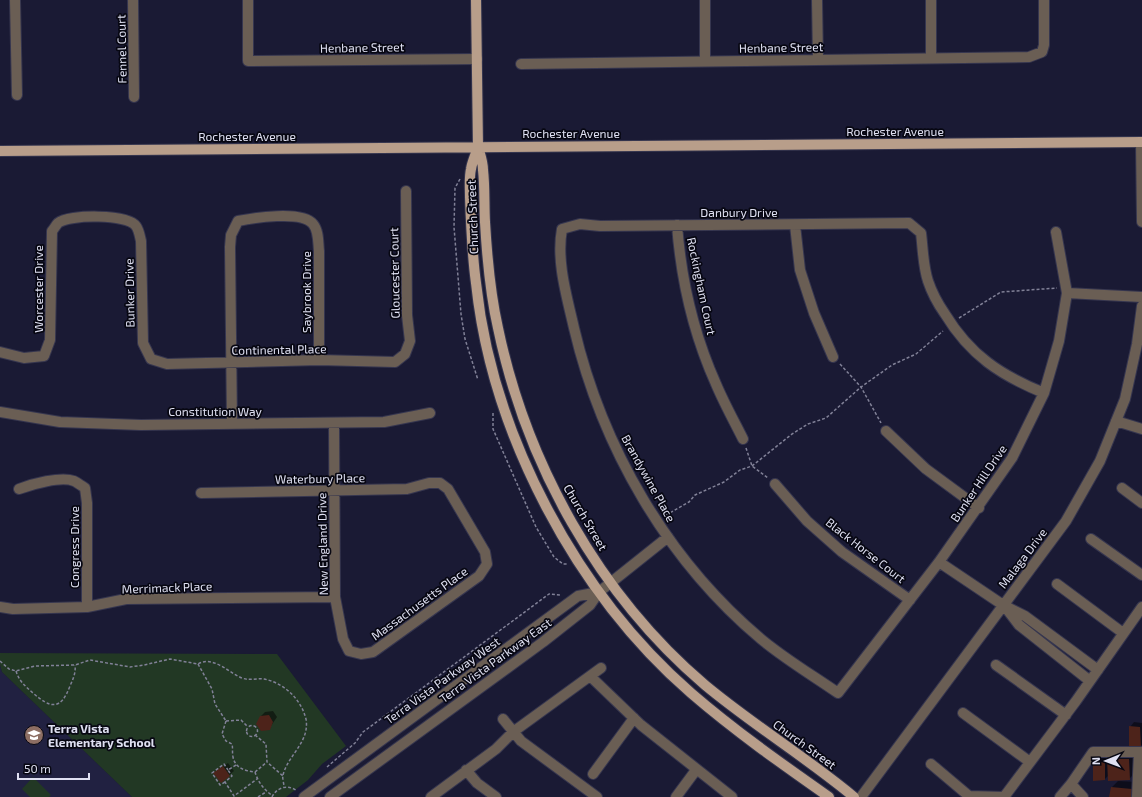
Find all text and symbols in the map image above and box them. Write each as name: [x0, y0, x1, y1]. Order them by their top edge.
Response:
street label: Fennel Court: [113, 14, 129, 84]
street label: Henbane Street: [320, 39, 405, 55]
street label: Henbane Street: [739, 39, 824, 55]
street label: Rochester Avenue: [846, 124, 944, 138]
street label: Rochester Avenue: [522, 126, 620, 140]
street label: Rochester Avenue: [198, 129, 296, 143]
street label: Church Street: [464, 179, 480, 254]
street label: Danbury Drive: [700, 205, 778, 219]
street label: Gloucester Court: [386, 227, 402, 319]
street label: Rockingham Court: [685, 236, 719, 336]
street label: Worcester Drive: [31, 245, 45, 333]
street label: Saybrook Drive: [299, 251, 313, 333]
street label: Bunker Drive: [121, 258, 137, 328]
street label: Continental Place: [231, 341, 327, 357]
street label: Constitution Way: [168, 404, 263, 418]
street label: Brandywine Place: [619, 432, 679, 524]
street label: Bunker Hill Drive: [947, 442, 1009, 524]
street label: Waterbury Place: [275, 470, 365, 486]
street label: Church Street: [561, 481, 611, 553]
street label: New England Drive: [314, 492, 330, 596]
street label: Congress Drive: [67, 506, 81, 588]
street label: Black Horse Court: [824, 515, 909, 586]
street label: Malaga Drive: [995, 525, 1049, 591]
street label: Massachusetts Place: [368, 563, 470, 643]
street label: Merrimack Place: [121, 578, 213, 596]
street label: Terra Vista Parkway East: [436, 615, 554, 705]
street label: Terra Vista Parkway West: [382, 633, 503, 726]
street label: Church Street: [771, 717, 839, 772]
place label: Terra Vista Elementary School: [48, 721, 155, 750]
school or university icon: Terra Vista Elementary School: [23, 724, 45, 746]
north arrow: [1086, 741, 1126, 781]
scale bar: [18, 755, 89, 781]
text: N: [1089, 757, 1102, 765]
text: 50 m: [24, 761, 51, 775]

